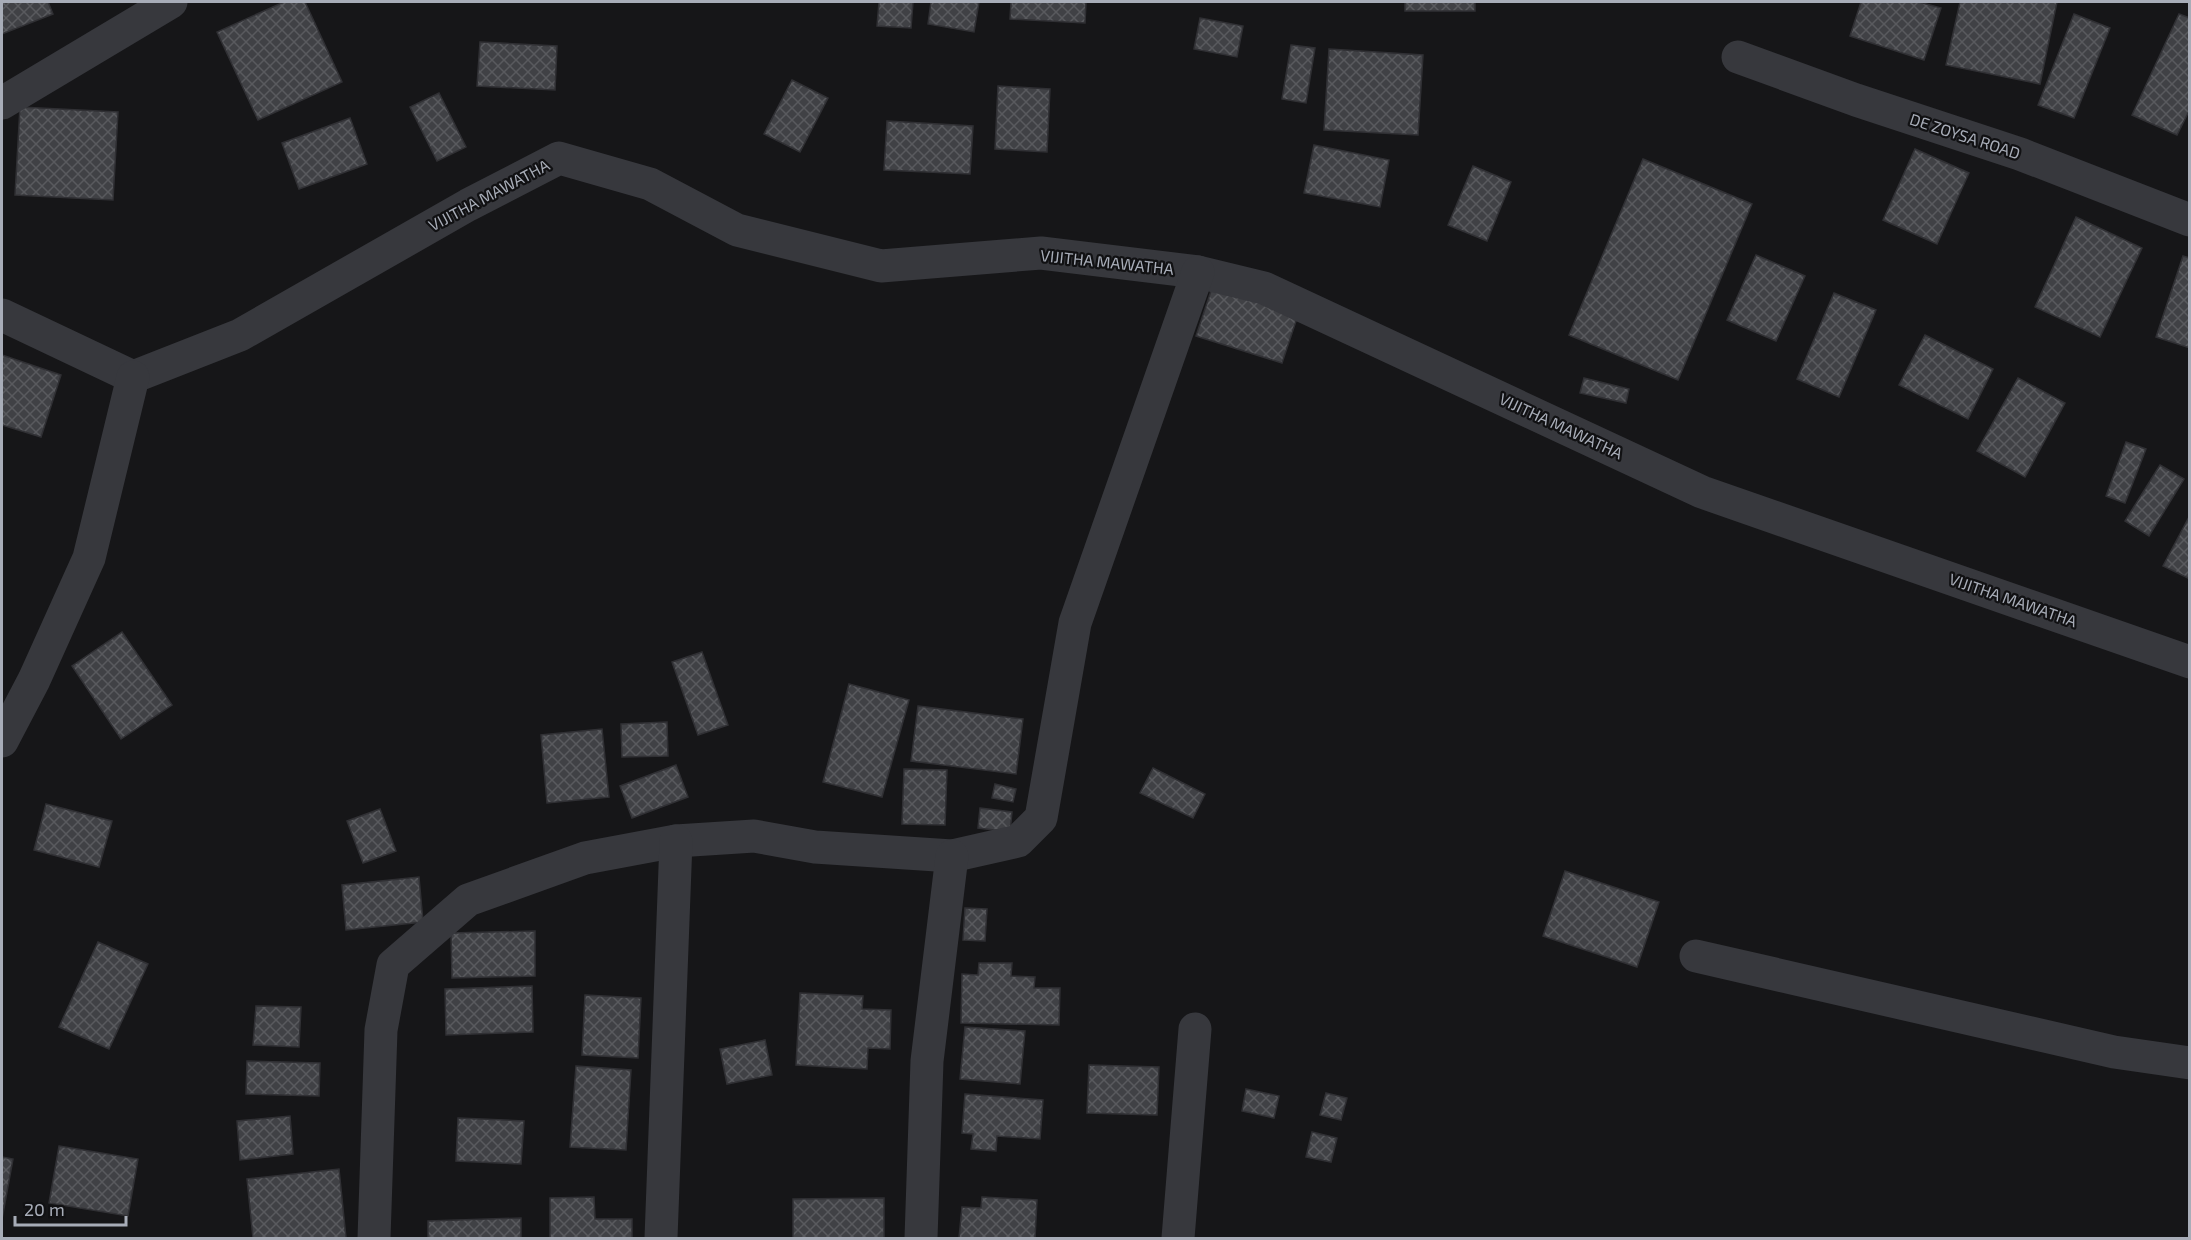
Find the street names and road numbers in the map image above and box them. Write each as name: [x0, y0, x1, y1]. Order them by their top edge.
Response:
street label: DE ZOYSA ROAD: [1908, 109, 2023, 162]
street label: VIJITHA MAWATHA: [425, 155, 552, 234]
street label: VIJITHA MAWATHA: [1039, 245, 1175, 278]
street label: VIJITHA MAWATHA: [1496, 389, 1626, 463]
street label: VIJITHA MAWATHA: [1947, 569, 2080, 630]

